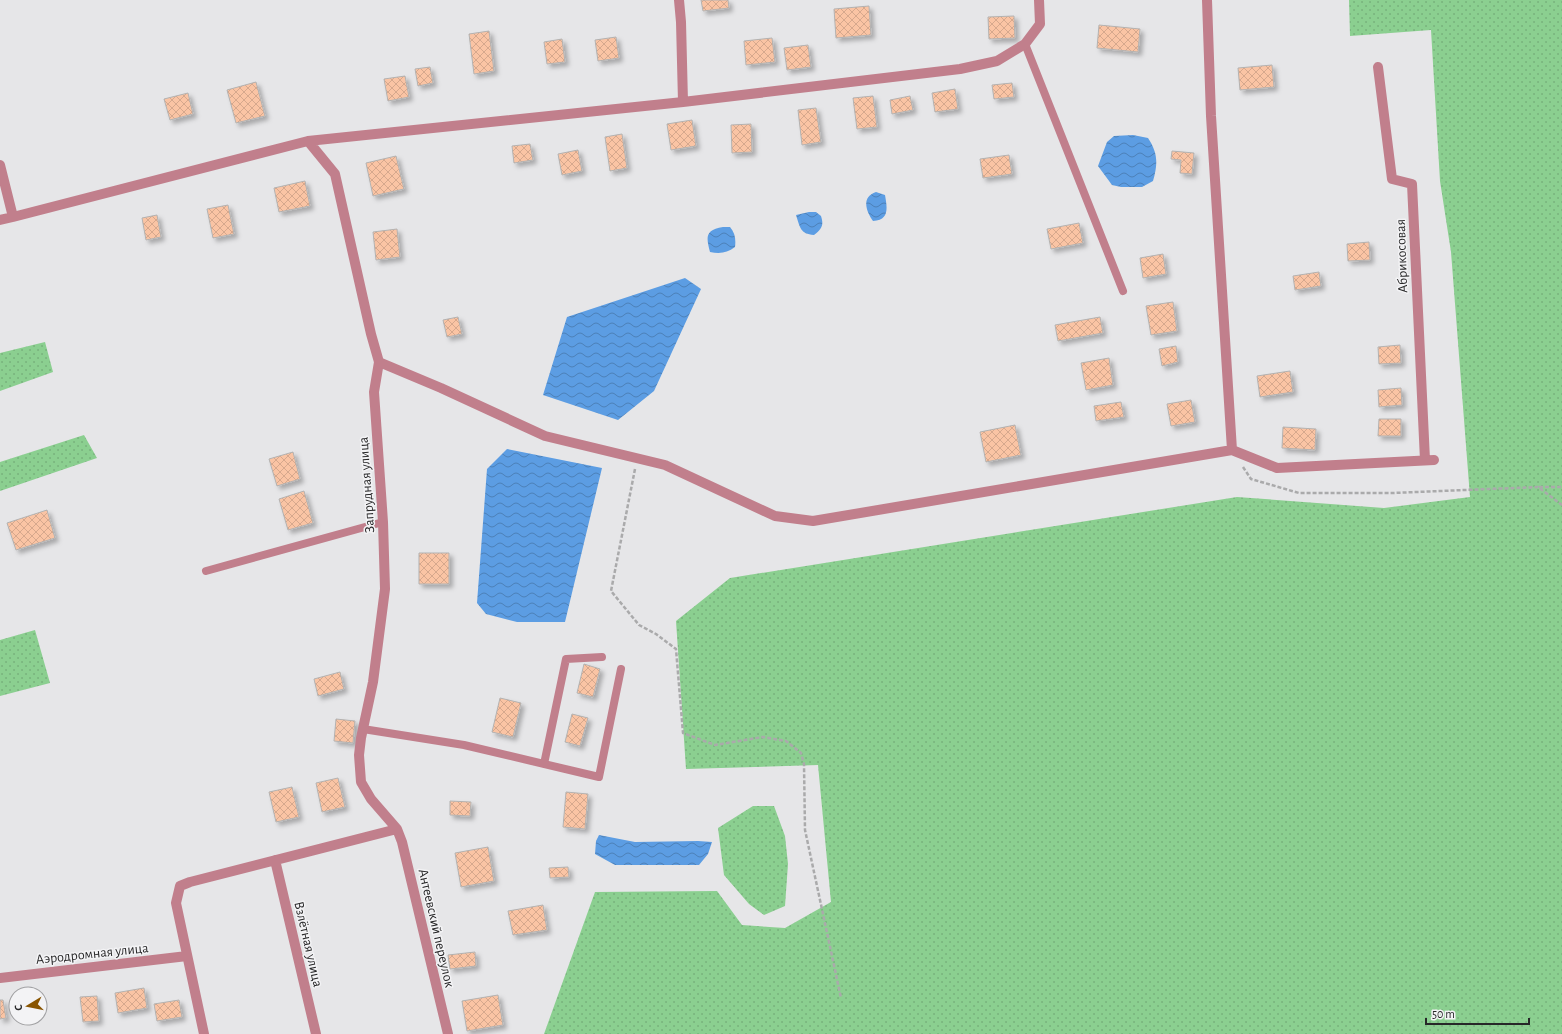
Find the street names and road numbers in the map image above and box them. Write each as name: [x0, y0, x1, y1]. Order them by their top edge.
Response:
street label: Абрикосовая: [1394, 219, 1410, 293]
street label: Запрудная улица: [357, 436, 377, 533]
street label: Антеевский переулок: [416, 868, 457, 989]
street label: Взлётная улица: [291, 900, 325, 989]
street label: Аэродромная улица: [35, 941, 150, 967]

